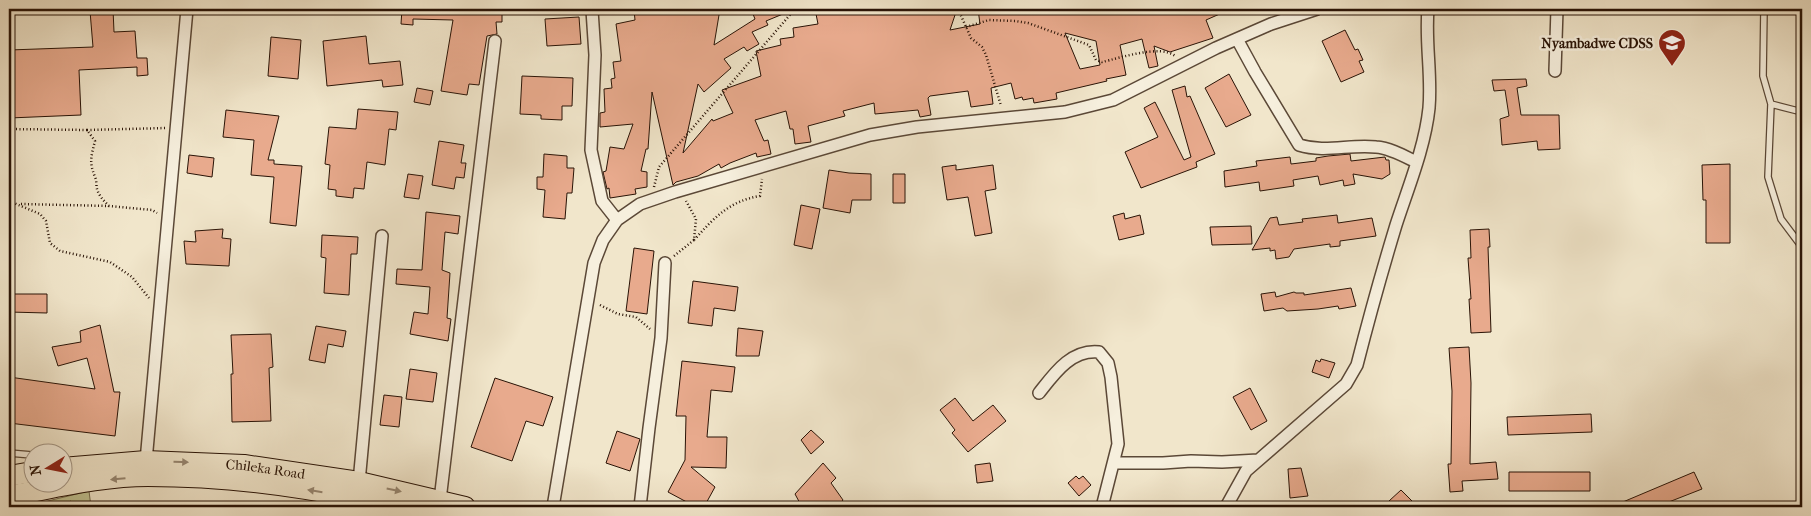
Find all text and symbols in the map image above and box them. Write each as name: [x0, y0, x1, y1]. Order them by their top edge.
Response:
school or university icon: Nyambadwe CDSS: [1657, 28, 1687, 67]
place label: Nyambadwe CDSS: [1541, 35, 1653, 52]
north arrow: [22, 444, 72, 494]
street label: Chileka Road: [225, 456, 307, 482]
one-way arrow: [173, 458, 189, 466]
text: N: [26, 463, 45, 477]
one-way arrow: [110, 475, 126, 483]
one-way arrow: [307, 486, 323, 494]
one-way arrow: [386, 486, 401, 494]

